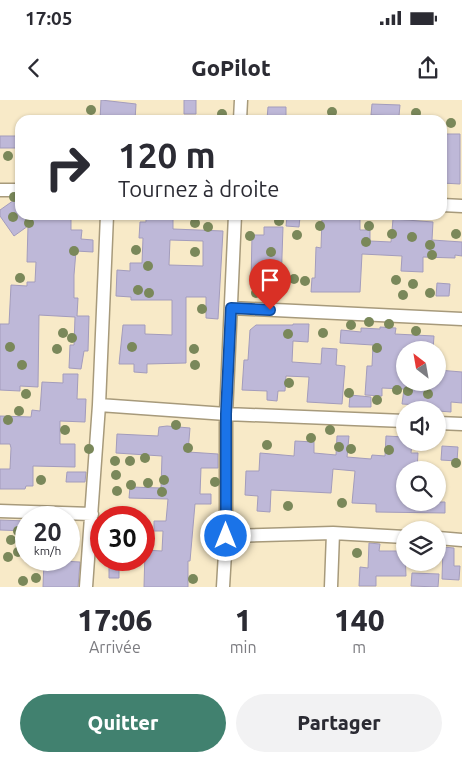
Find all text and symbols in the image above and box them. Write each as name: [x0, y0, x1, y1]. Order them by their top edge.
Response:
text: 17:05: [25, 7, 73, 29]
icon: back: [20, 54, 48, 82]
icon: share: [414, 54, 442, 82]
text: GoPilot: [191, 55, 271, 80]
icon: right: [35, 135, 100, 200]
text: 120 m: [118, 135, 216, 175]
text: Tournez à droite: [118, 176, 279, 201]
pin: [249, 259, 291, 310]
icon: arrive: [256, 266, 284, 294]
north arrow: [396, 341, 446, 391]
map controls: [396, 341, 446, 571]
button: sound: [396, 401, 446, 451]
button: search: [396, 461, 446, 511]
speed limit sign: 30: [90, 506, 155, 571]
position arrow: [199, 509, 251, 561]
text: 20: [33, 518, 62, 546]
button: layers: [396, 521, 446, 571]
text: km/h: [34, 544, 61, 557]
text: 17:06: [77, 603, 152, 637]
text: 1: [235, 603, 252, 637]
text: 140: [334, 603, 385, 637]
text: Arrivée: [89, 638, 141, 656]
text: min: [230, 638, 257, 656]
text: m: [352, 638, 366, 656]
button: Quitter: [20, 694, 226, 752]
button: Partager: [236, 694, 442, 752]

